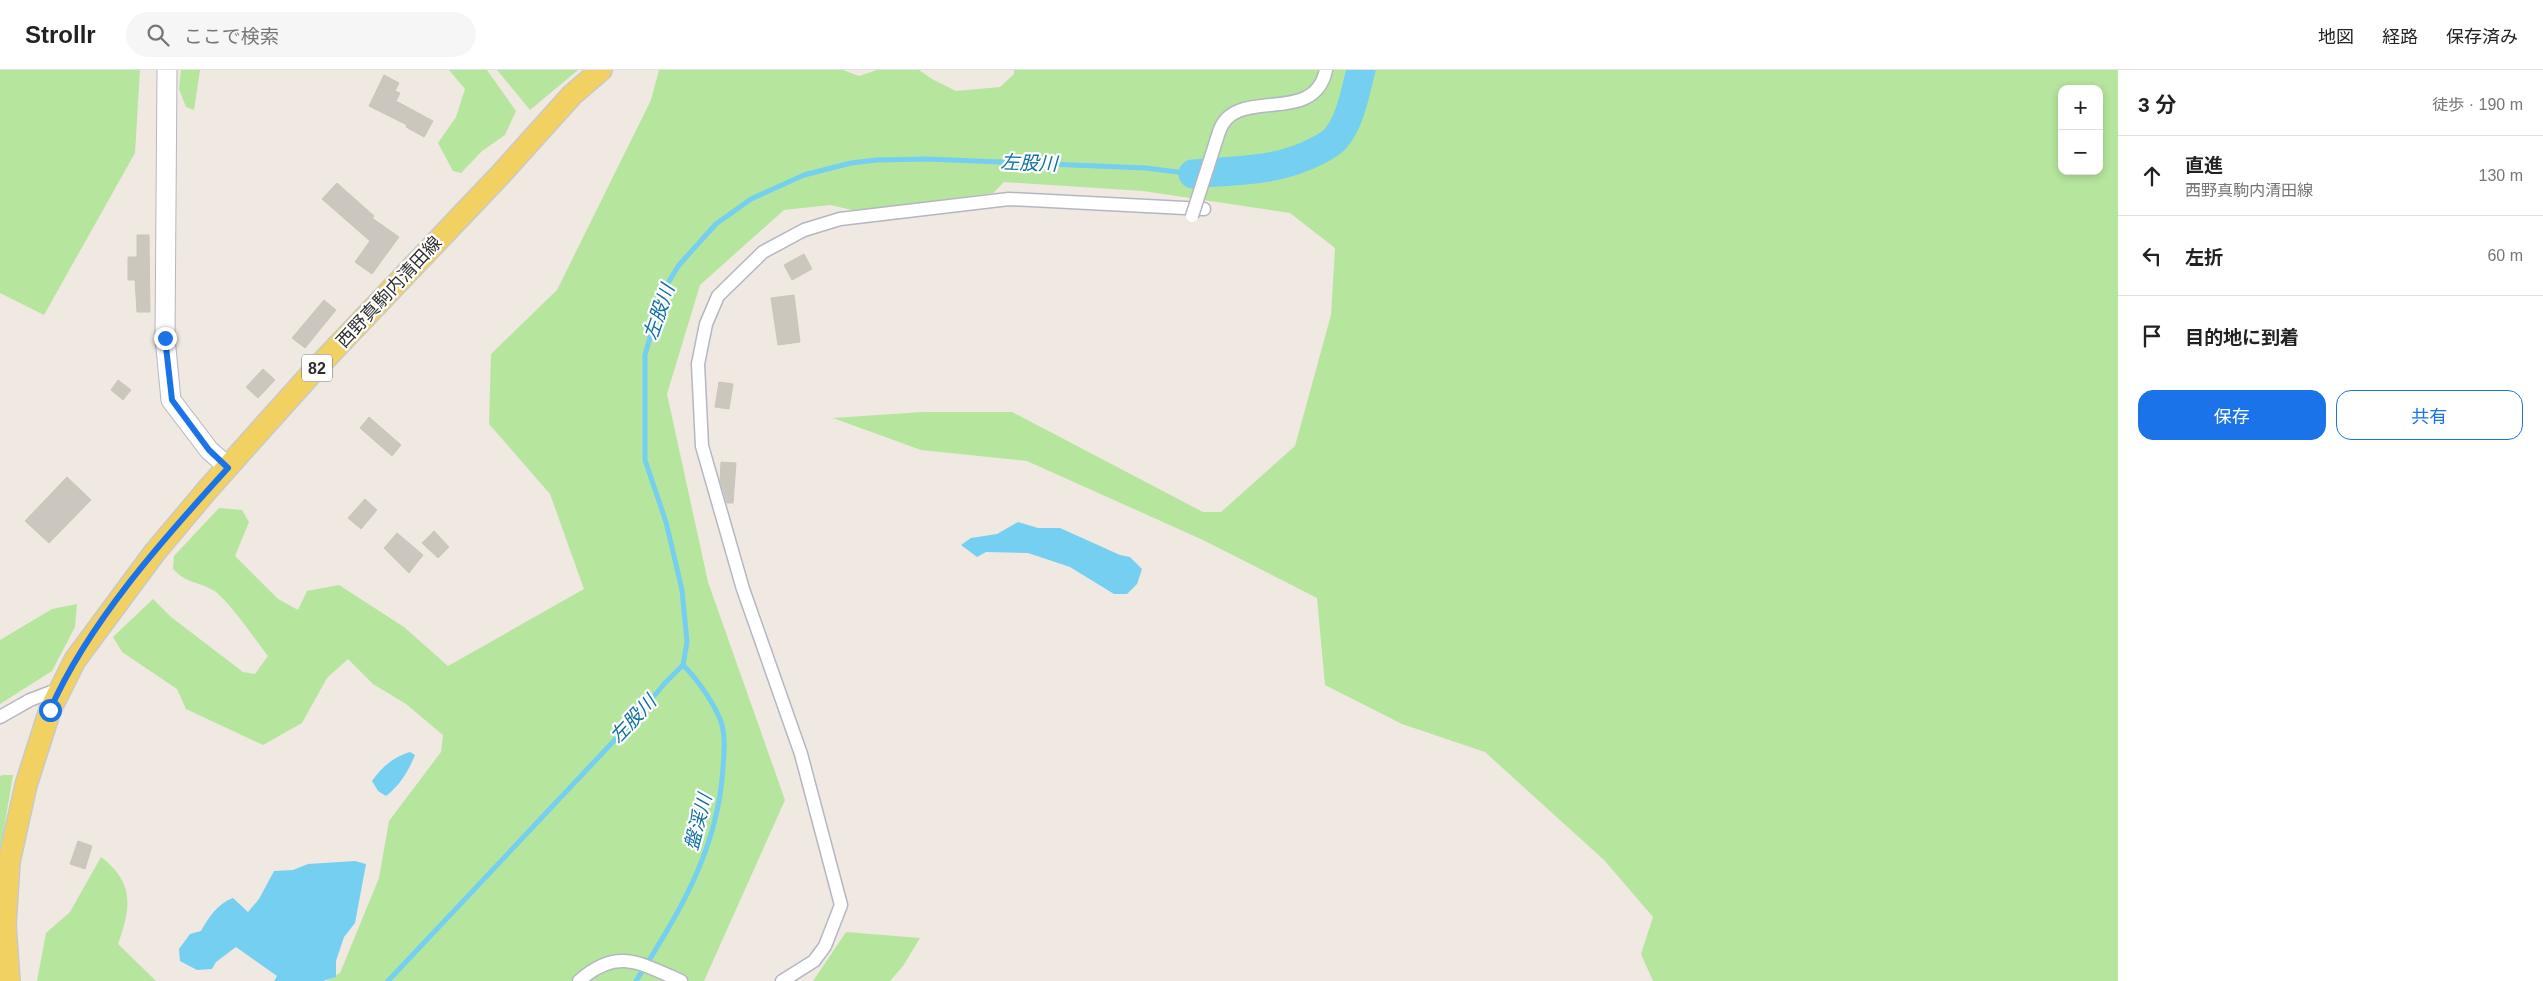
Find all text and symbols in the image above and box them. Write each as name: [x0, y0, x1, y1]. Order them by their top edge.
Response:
search box: [126, 12, 476, 57]
text: Strollr: [25, 21, 96, 48]
icon: search: [144, 21, 172, 49]
text: ここで検索: [184, 26, 279, 47]
text: 地図: [2318, 27, 2354, 47]
text: 経路: [2382, 27, 2418, 47]
text: 保存済み: [2446, 27, 2518, 47]
map controls: [2058, 85, 2103, 175]
button: +: [2058, 85, 2103, 130]
text: 3 分: [2138, 93, 2177, 116]
text: 徒歩 · 190 m: [2432, 96, 2523, 113]
button: −: [2058, 130, 2103, 175]
water label: 左股川: [1000, 152, 1060, 175]
text: 直進: [2185, 155, 2223, 176]
icon: ahead: [2138, 162, 2166, 190]
text: 130 m: [2479, 167, 2523, 184]
text: 西野真駒内清田線: [2185, 182, 2313, 199]
street label: 西野真駒内清田線: [333, 233, 445, 351]
icon: left: [2138, 242, 2166, 270]
text: 左折: [2185, 247, 2223, 268]
text: 60 m: [2487, 247, 2523, 264]
water label: 左股川: [640, 280, 679, 342]
icon: arrive: [2138, 322, 2166, 350]
route end: [154, 327, 177, 350]
text: 目的地に到着: [2185, 327, 2299, 348]
road number: 82: [302, 354, 332, 382]
button: 保存: [2138, 390, 2326, 440]
button: 共有: [2336, 390, 2523, 440]
water label: 左股川: [606, 690, 661, 747]
route start: [39, 699, 62, 722]
water label: 盤渓川: [680, 790, 716, 852]

